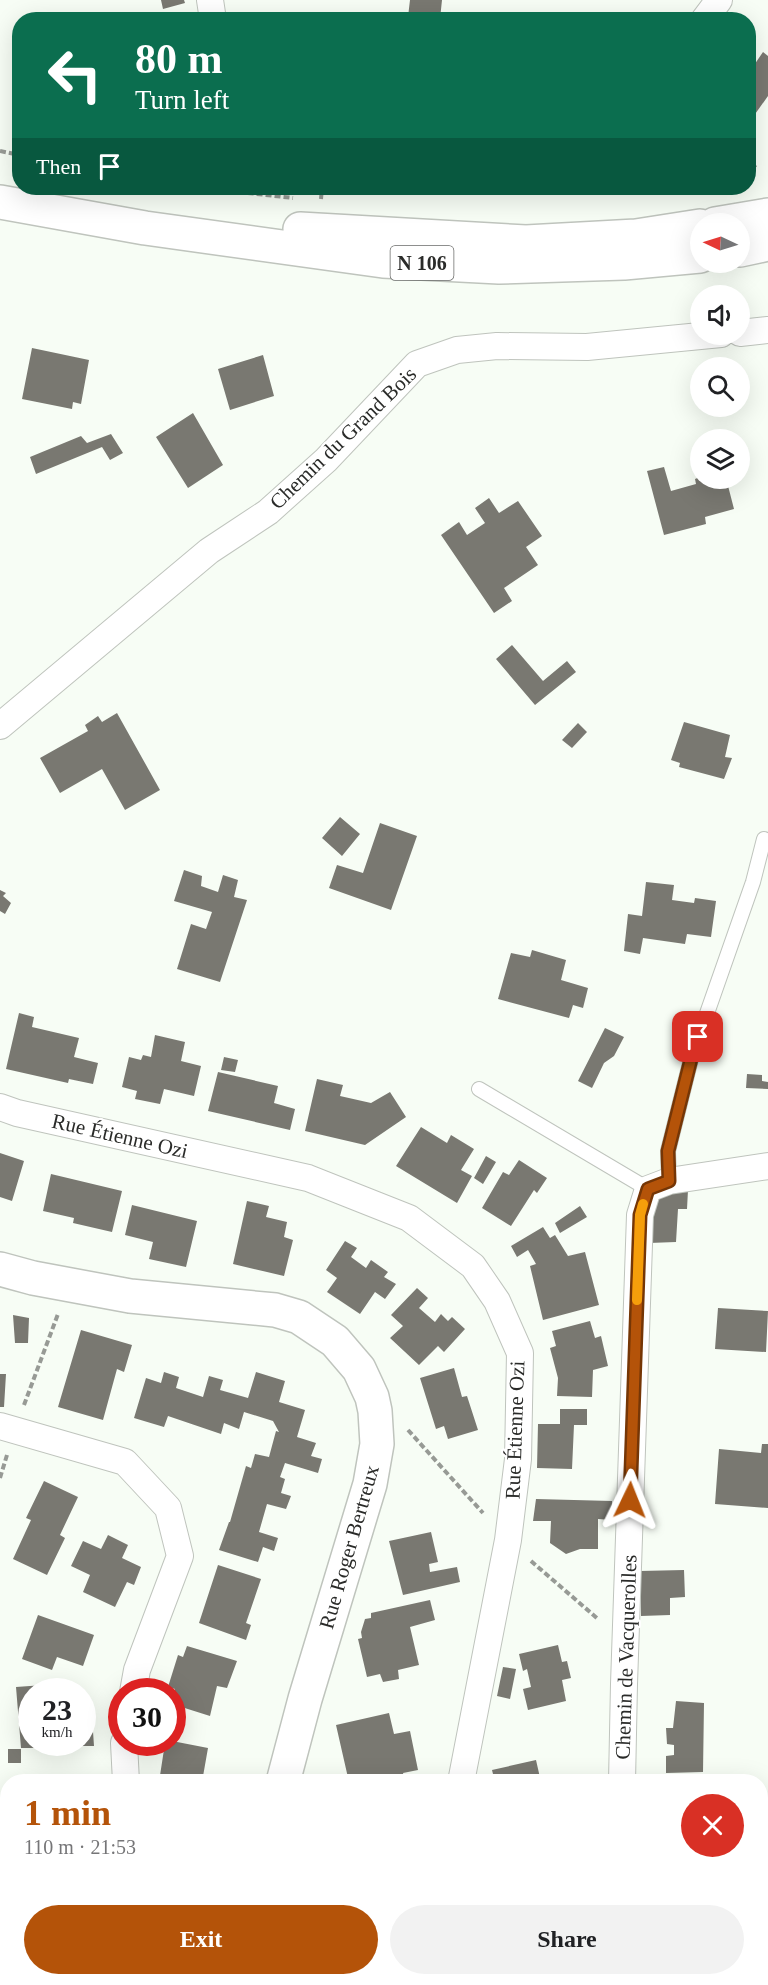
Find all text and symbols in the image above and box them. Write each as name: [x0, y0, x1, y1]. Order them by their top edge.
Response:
icon: left: [36, 36, 114, 114]
text: 80 m: [135, 36, 223, 82]
text: Turn left: [135, 85, 229, 115]
icon: arrive: [93, 150, 126, 183]
text: Then: [36, 154, 81, 179]
north arrow: [690, 213, 750, 273]
map controls: [690, 213, 750, 489]
road number: N 106: [390, 246, 454, 280]
button: sound: [690, 285, 750, 345]
button: search: [690, 357, 750, 417]
street label: Chemin du Grand Bois: [265, 362, 421, 514]
button: layers: [690, 429, 750, 489]
pin: [672, 1011, 723, 1062]
icon: arrive: [681, 1020, 714, 1053]
street label: Rue Étienne Ozi: [50, 1109, 190, 1163]
street label: Rue Étienne Ozi: [501, 1360, 529, 1500]
street label: Rue Roger Bertreux: [314, 1462, 384, 1632]
position arrow: [598, 1468, 662, 1532]
street label: Chemin de Vacquerolles: [610, 1554, 642, 1760]
speed limit sign: 30: [108, 1678, 186, 1756]
text: 23: [42, 1693, 72, 1726]
text: km/h: [42, 1724, 72, 1740]
text: 1 min: [24, 1793, 111, 1833]
button: close: [681, 1794, 744, 1857]
text: 110 m · 21:53: [24, 1836, 136, 1858]
button: Exit: [24, 1905, 378, 1974]
button: Share: [390, 1905, 744, 1974]

